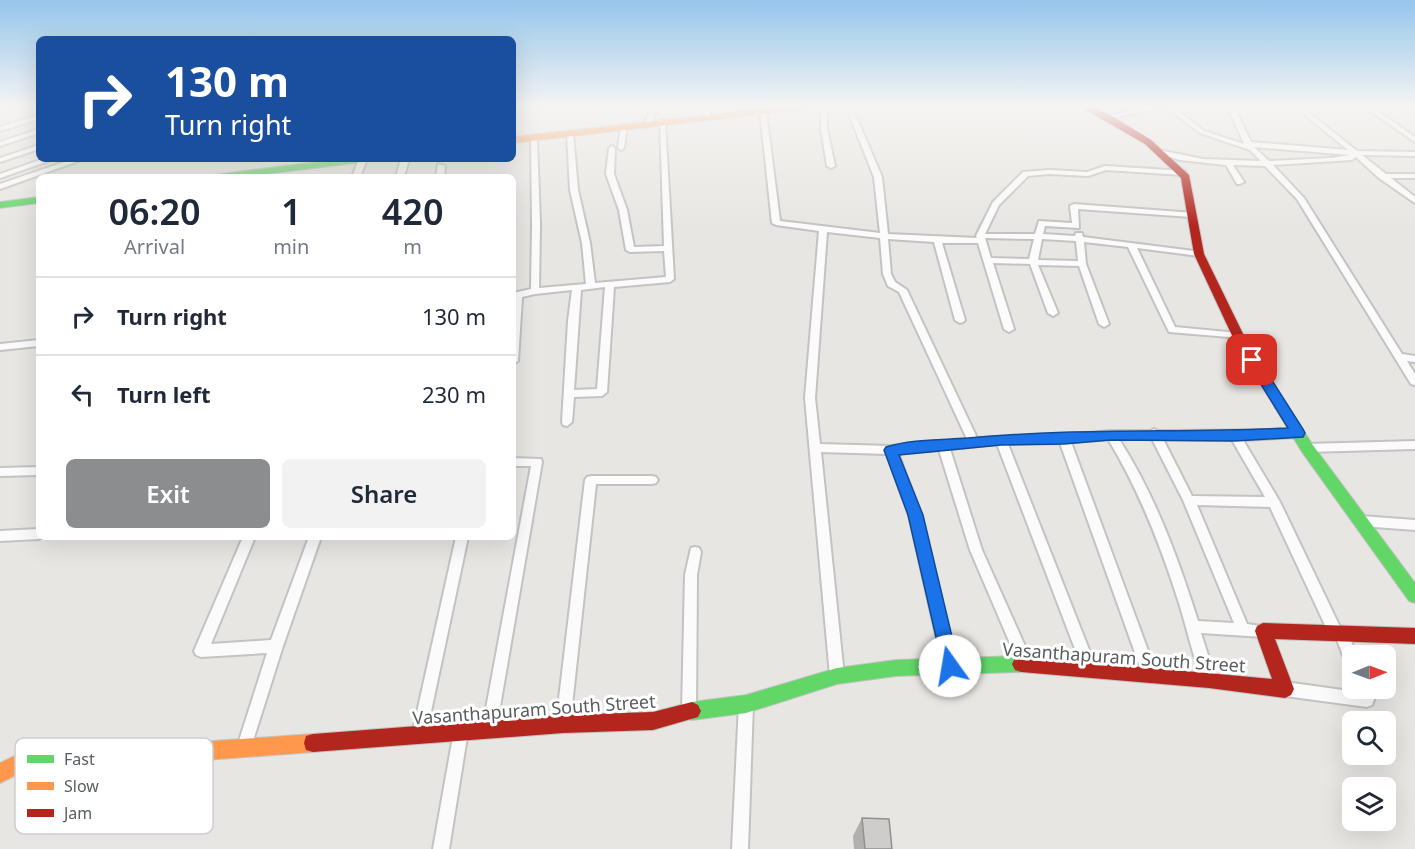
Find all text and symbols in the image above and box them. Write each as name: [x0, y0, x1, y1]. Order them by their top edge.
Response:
text: 130 m: [165, 52, 289, 109]
icon: right: [66, 60, 144, 138]
text: Turn right: [165, 106, 291, 143]
text: 06:20: [108, 187, 201, 236]
text: 1: [281, 187, 302, 236]
text: 420: [382, 187, 444, 236]
text: Arrival: [124, 233, 185, 260]
text: min: [273, 233, 309, 260]
text: m: [403, 233, 422, 260]
icon: right: [66, 300, 99, 333]
text: Turn right: [117, 301, 227, 331]
text: 130 m: [422, 301, 486, 331]
pin: [1226, 334, 1277, 385]
icon: arrive: [1235, 343, 1268, 376]
icon: left: [66, 378, 99, 411]
text: Turn left: [117, 379, 211, 409]
text: 230 m: [422, 379, 486, 409]
button: Exit: [66, 459, 270, 528]
button: Share: [282, 459, 486, 528]
position arrow: [918, 634, 982, 698]
street label: Vasanthapuram South Street: [1002, 637, 1247, 677]
north arrow: [1342, 645, 1396, 699]
map controls: [1342, 645, 1396, 831]
street label: Vasanthapuram South Street: [412, 689, 657, 729]
button: search: [1342, 711, 1396, 765]
legend: [15, 738, 213, 834]
text: Fast: [64, 748, 95, 770]
text: Slow: [64, 775, 99, 797]
button: layers: [1342, 777, 1396, 831]
text: Jam: [62, 802, 92, 824]

